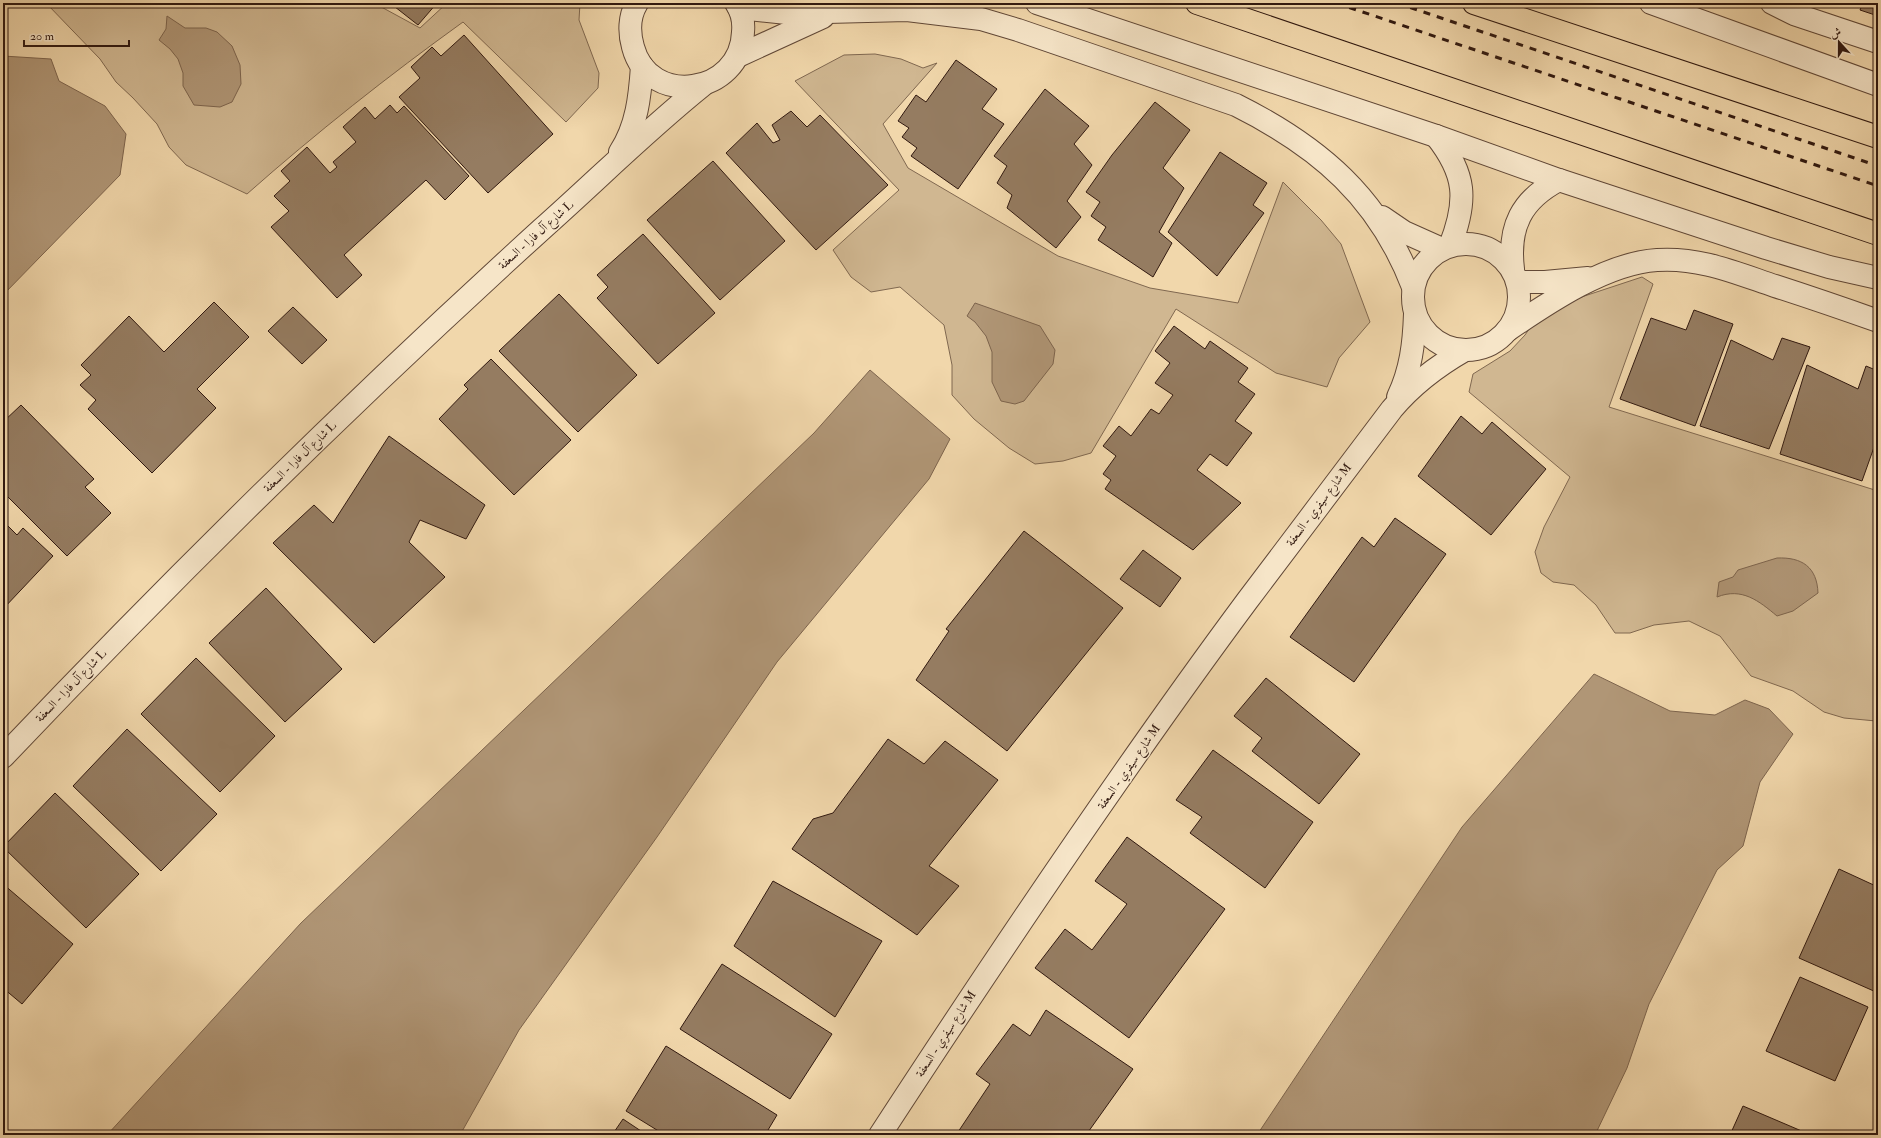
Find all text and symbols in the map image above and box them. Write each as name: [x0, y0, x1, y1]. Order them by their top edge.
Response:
scale bar: [24, 22, 129, 48]
north arrow: [1819, 22, 1859, 62]
text: ش: [1828, 25, 1843, 41]
text: 20 m: [30, 29, 55, 44]
street label: شارع آل فارا - السعفة L: [495, 196, 579, 275]
street label: شارع آل فارا - السعفة L: [260, 417, 342, 498]
street label: شارع سيفري - السعفة M: [1283, 460, 1358, 551]
street label: شارع آل فارا - السعفة L: [32, 645, 112, 728]
street label: شارع سيفري - السعفة M: [1094, 721, 1167, 814]
street label: شارع سيفري - السعفة M: [912, 988, 982, 1082]

